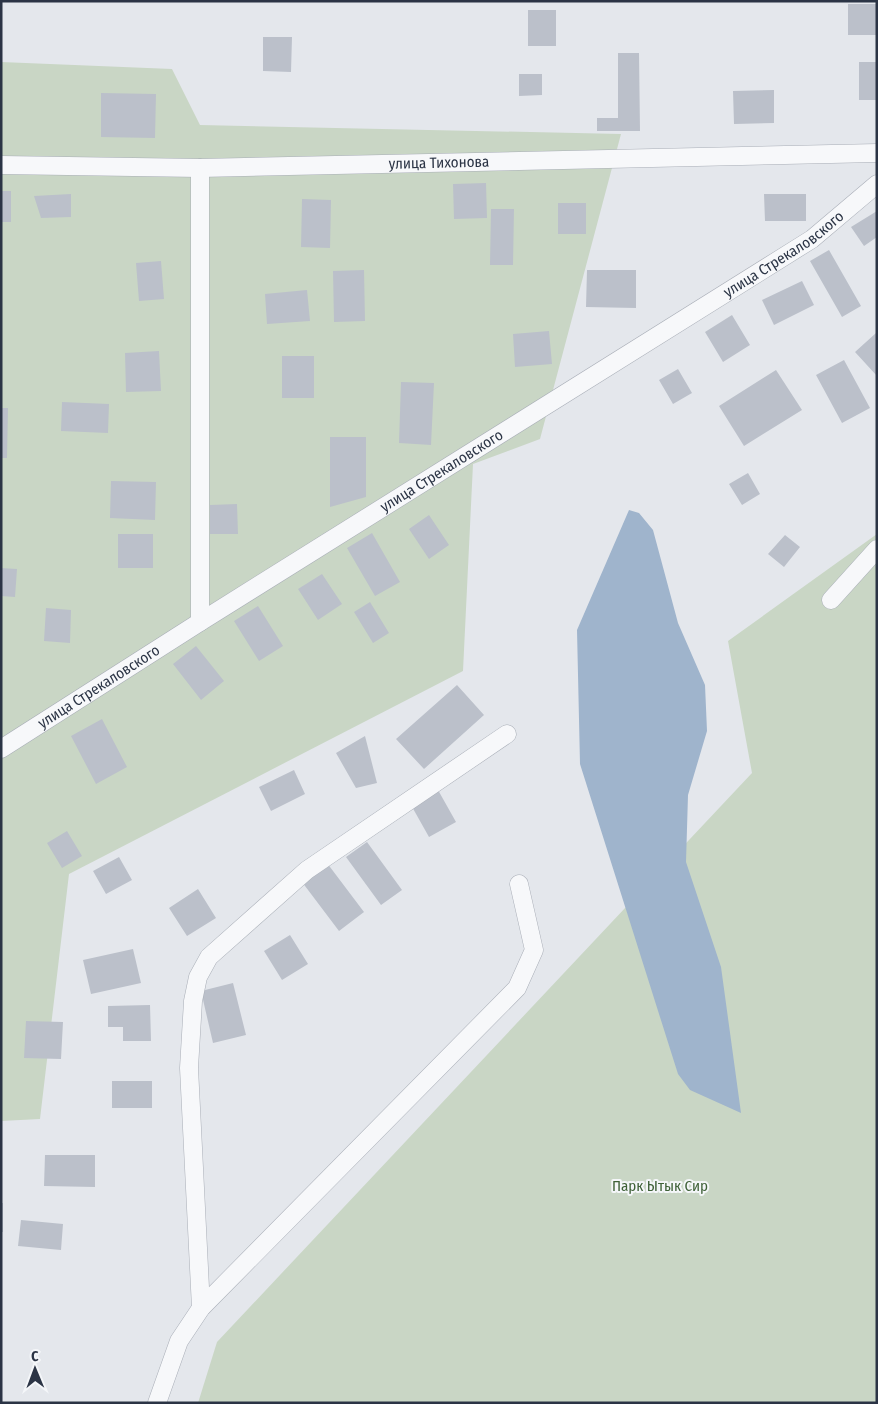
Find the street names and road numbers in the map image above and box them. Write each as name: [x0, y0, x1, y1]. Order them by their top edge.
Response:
street label: улица Тихонова: [388, 153, 489, 173]
street label: улица Стрекаловского: [720, 207, 847, 301]
street label: улица Стрекаловского: [377, 426, 506, 516]
street label: улица Стрекаловского: [34, 641, 163, 732]

